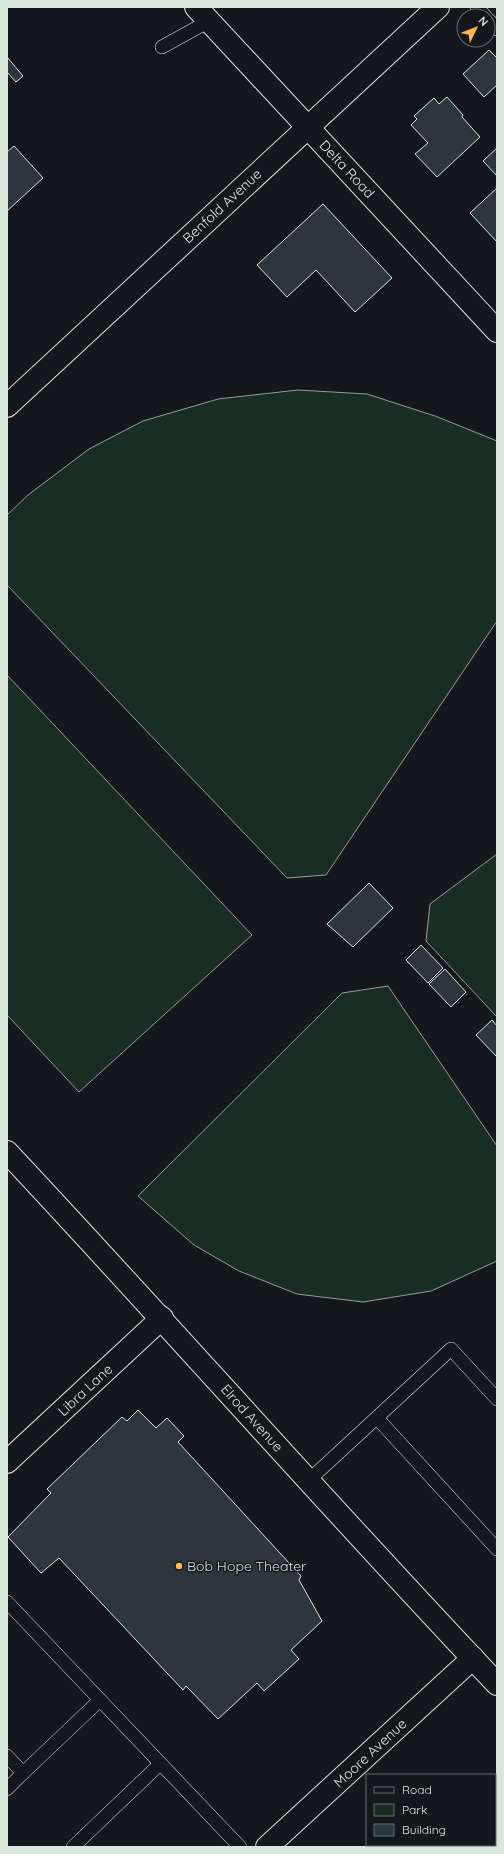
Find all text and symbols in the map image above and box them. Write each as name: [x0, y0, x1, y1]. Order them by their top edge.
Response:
north arrow: [456, 8, 496, 48]
text: N: [475, 13, 491, 29]
street label: Delta Road: [316, 136, 378, 202]
street label: Benfold Avenue: [179, 165, 265, 247]
street label: Libra Lane: [54, 1360, 116, 1420]
street label: Elrod Avenue: [217, 1380, 287, 1456]
place label: Bob Hope Theater: [187, 1557, 307, 1575]
marker: Bob Hope Theater: [174, 1561, 184, 1571]
street label: Moore Avenue: [330, 1715, 410, 1791]
legend: [366, 1774, 496, 1846]
text: Road: [402, 1782, 432, 1797]
text: Park: [402, 1802, 427, 1817]
text: Building: [402, 1822, 446, 1837]

